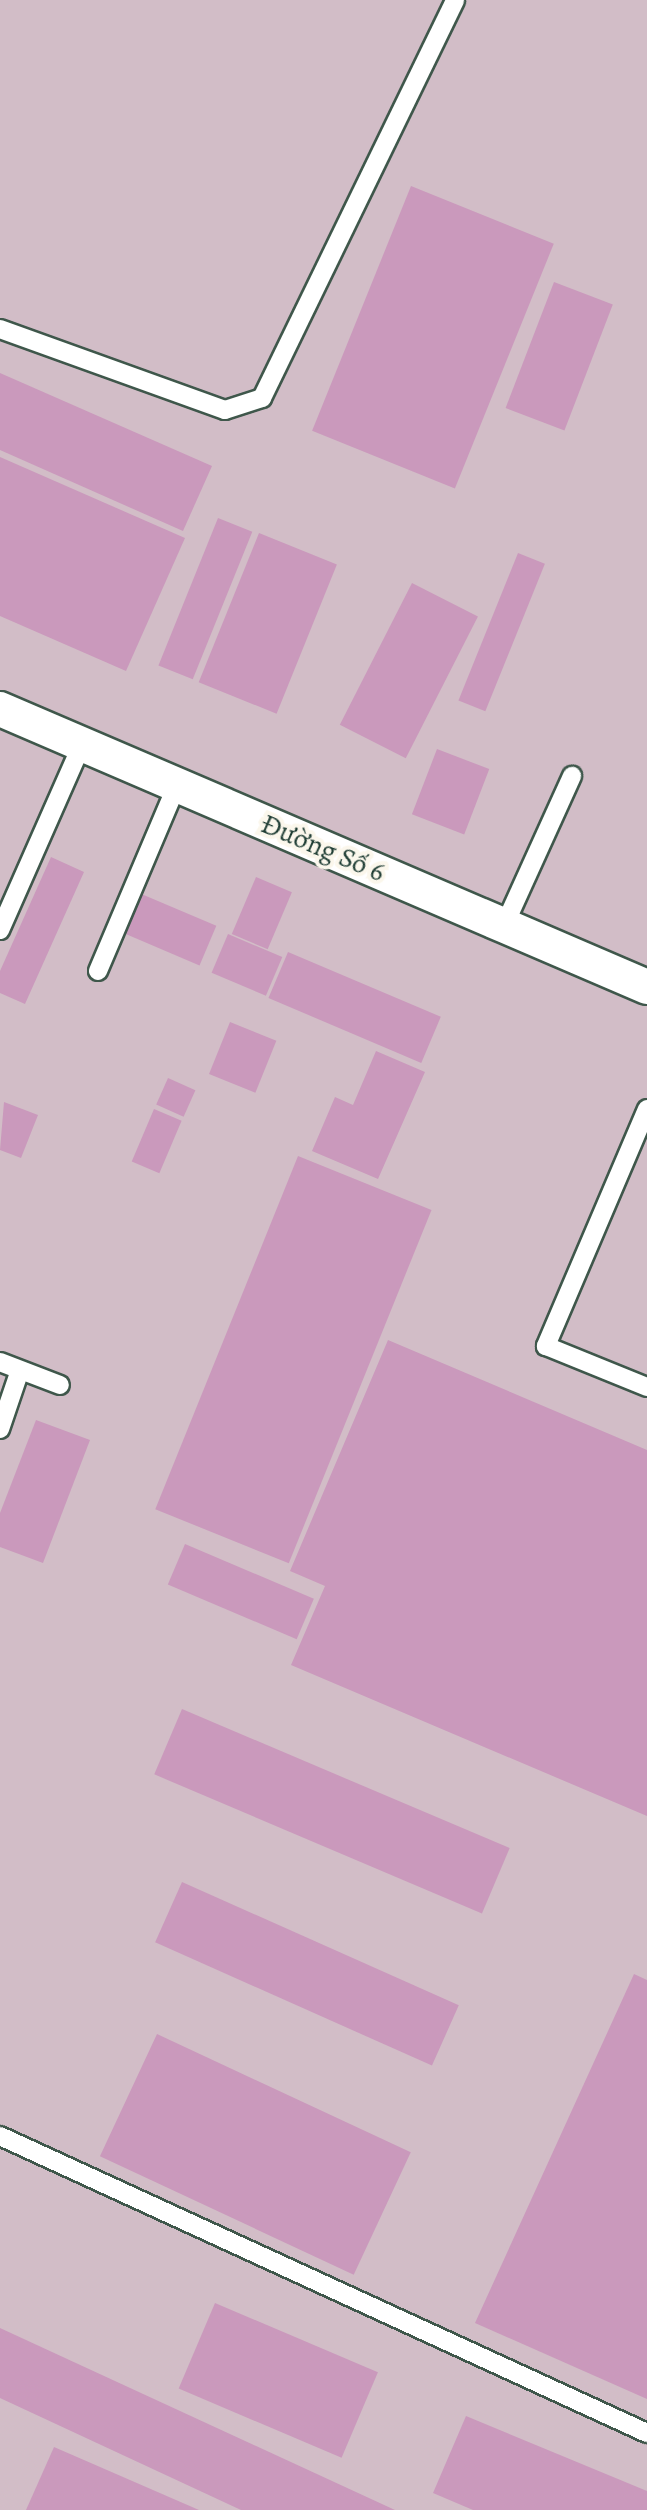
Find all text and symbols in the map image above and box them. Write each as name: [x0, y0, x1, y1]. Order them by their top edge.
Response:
street label: Đường Số 6: [256, 807, 390, 889]

